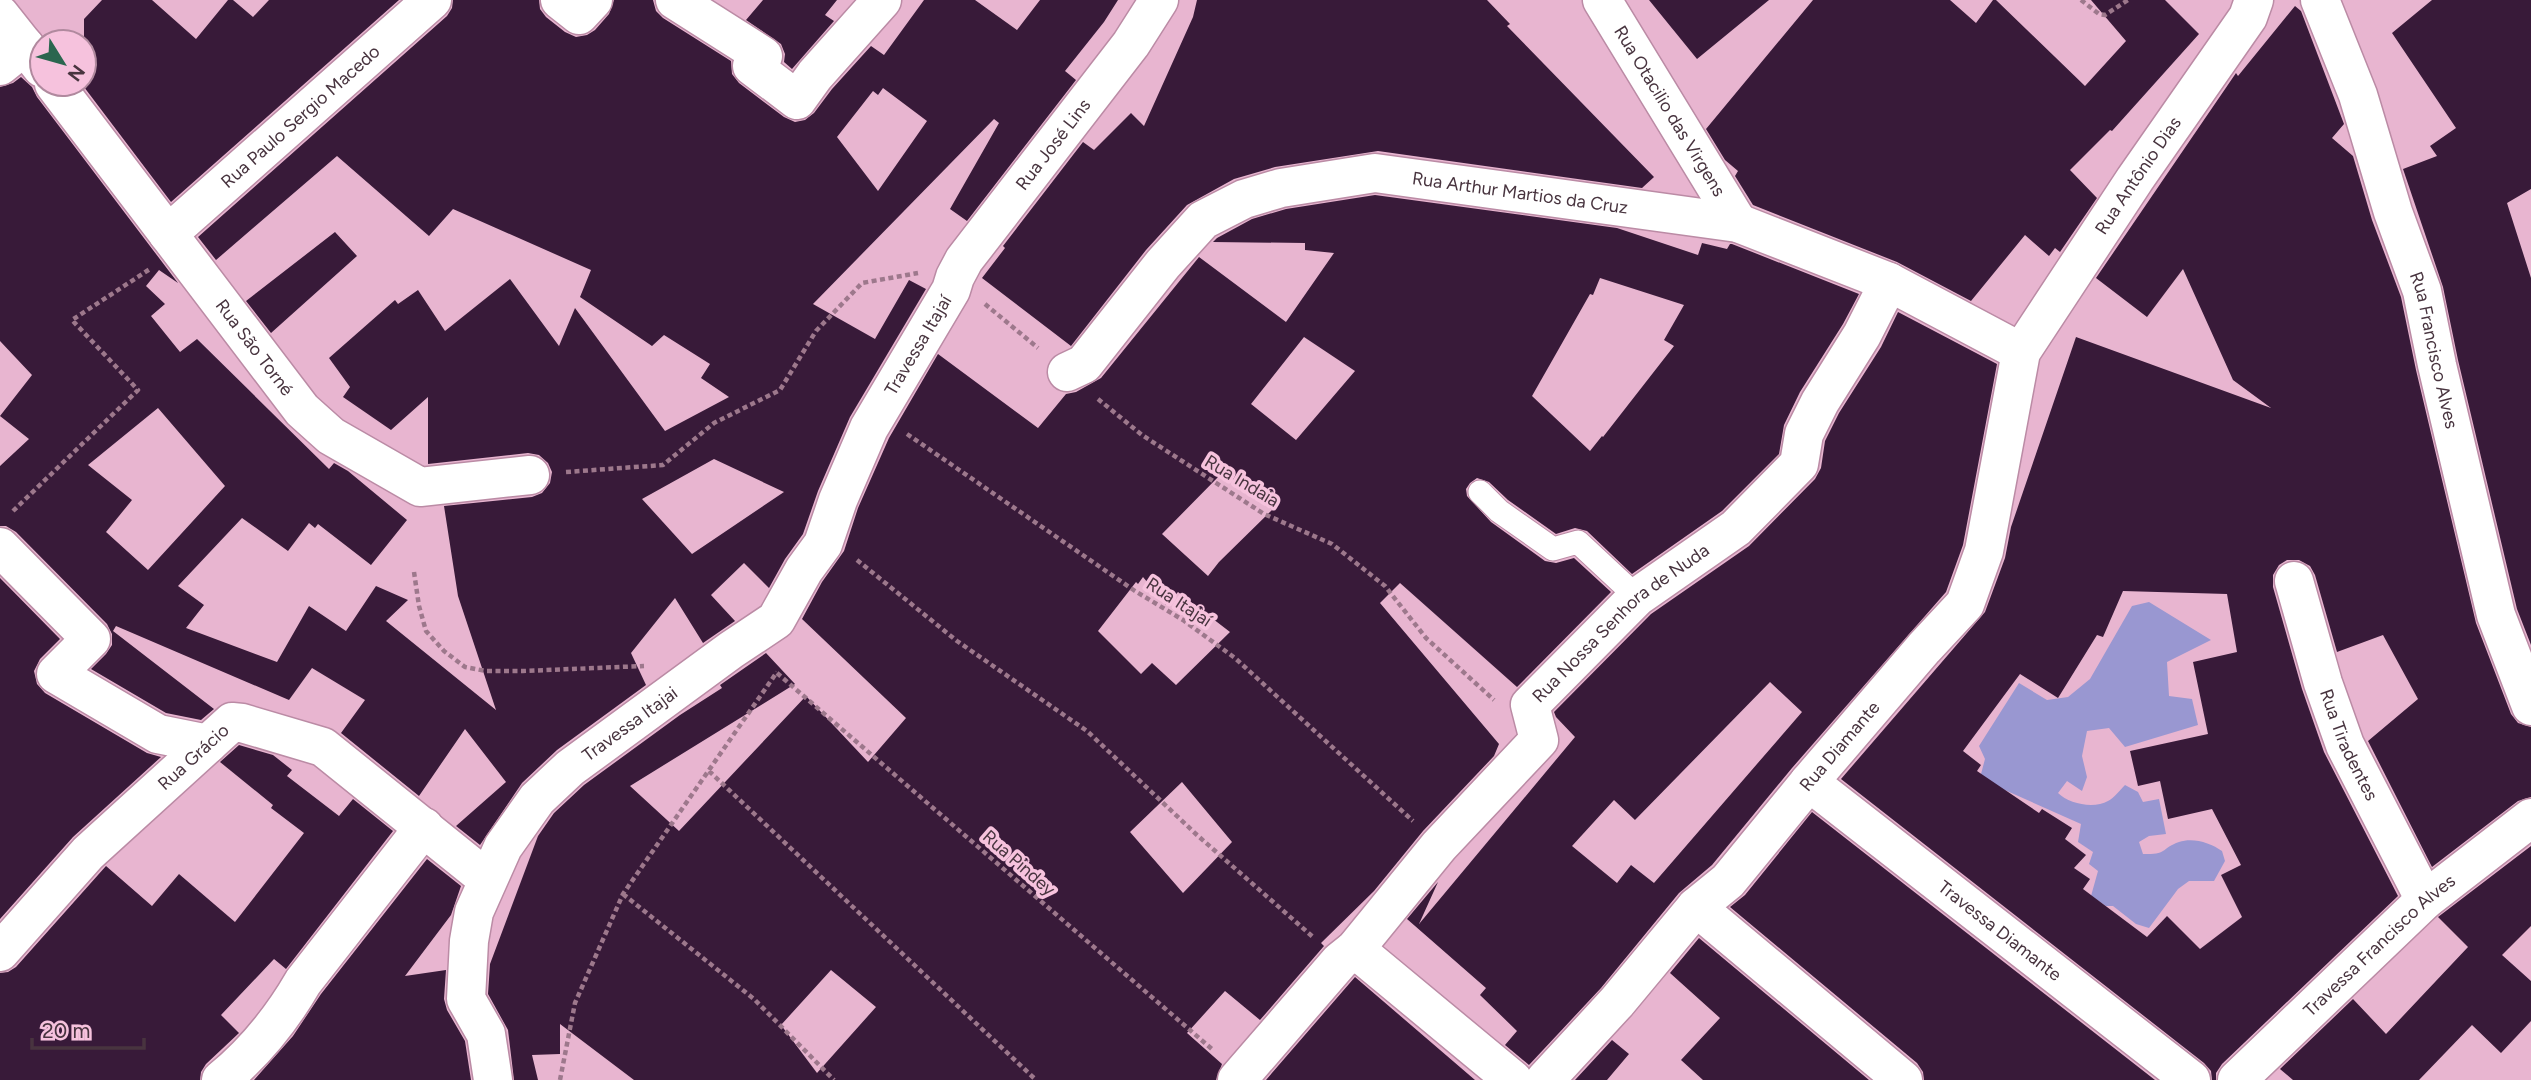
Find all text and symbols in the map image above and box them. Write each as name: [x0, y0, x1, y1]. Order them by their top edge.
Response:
street label: Rua Otacilio das Virgens: [1609, 22, 1730, 200]
north arrow: [28, 28, 98, 98]
street label: Rua Paulo Sergio Macedo: [216, 40, 384, 193]
text: N: [63, 60, 90, 86]
street label: Rua José Lins: [1011, 95, 1095, 195]
street label: Rua Antônio Dias: [2090, 113, 2186, 239]
street label: Rua Arthur Martios da Cruz: [1411, 167, 1630, 219]
street label: Rua Francisco Alves: [2405, 269, 2463, 431]
street label: Travessa Itajaí: [880, 290, 957, 399]
street label: Rua São Torné: [211, 295, 298, 400]
street label: Rua Indaia: [1201, 450, 1283, 512]
street label: Rua Nossa Senhora de Nuda: [1528, 539, 1713, 707]
street label: Rua Itajaí: [1142, 573, 1217, 632]
street label: Travessa Itajai: [578, 682, 682, 766]
street label: Rua Tiradentes: [2315, 686, 2383, 804]
street label: Rua Diamante: [1795, 696, 1885, 796]
street label: Rua Grácio: [153, 719, 234, 795]
street label: Rua Pindey: [978, 825, 1060, 901]
street label: Travessa Francisco Alves: [2299, 870, 2460, 1021]
street label: Travessa Diamante: [1934, 876, 2066, 986]
scale bar: [32, 1006, 144, 1050]
text: 20 m: [42, 1018, 90, 1043]

